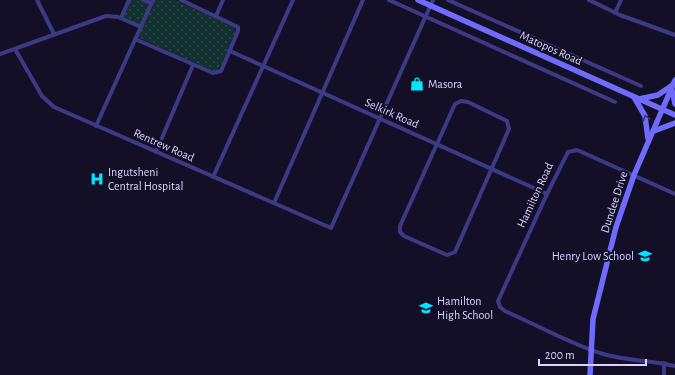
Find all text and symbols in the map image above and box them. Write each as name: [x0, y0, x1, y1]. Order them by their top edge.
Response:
street label: Matopos Road: [518, 29, 584, 67]
shop icon: Masora: [409, 76, 425, 92]
place label: Masora: [428, 78, 463, 90]
street label: Selkirk Road: [363, 96, 421, 130]
one-way arrow: [642, 115, 651, 122]
street label: Rentrew Road: [132, 126, 196, 164]
street label: Hamilton Road: [515, 161, 555, 229]
place label: Ingutsheni Central Hospital: [108, 166, 183, 192]
street label: Dundee Drive: [598, 170, 630, 234]
hospital icon: Ingutsheni Central Hospital: [89, 171, 105, 187]
school or university icon: Henry Low School: [637, 248, 653, 264]
place label: Henry Low School: [552, 250, 634, 263]
place label: Hamilton High School: [437, 295, 493, 321]
school or university icon: Hamilton High School: [418, 300, 434, 316]
scale bar: [539, 341, 646, 367]
text: 200 m: [545, 349, 575, 361]

